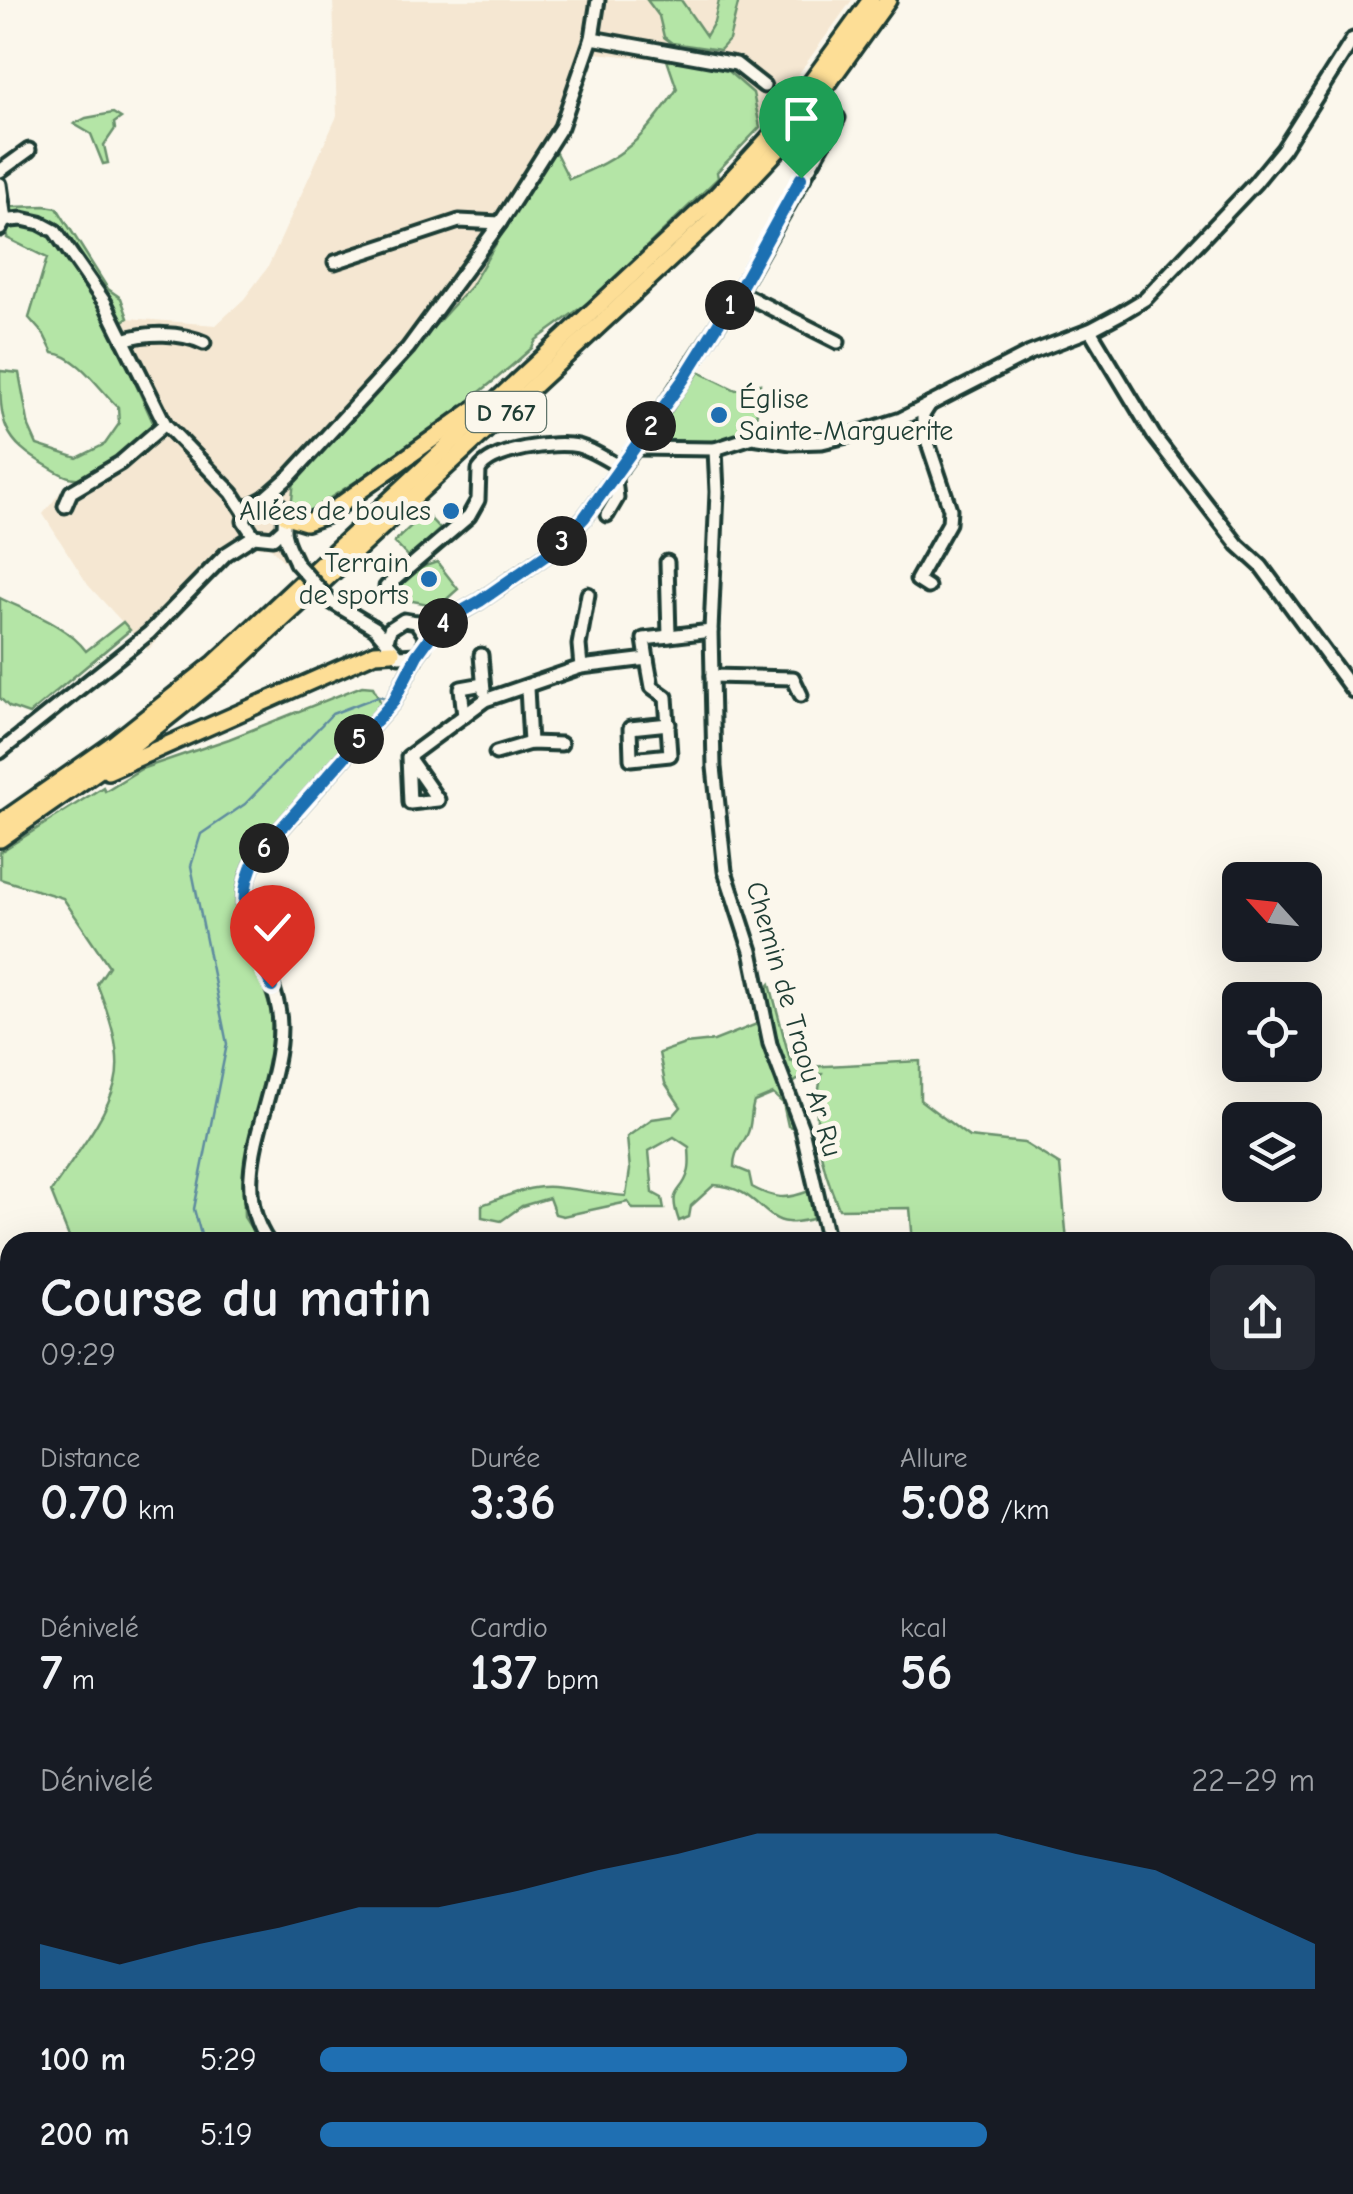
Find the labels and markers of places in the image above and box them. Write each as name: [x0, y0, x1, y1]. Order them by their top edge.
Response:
pin: [759, 76, 844, 179]
pin: 1: [705, 280, 755, 330]
place label: Église Sainte-Marguerite: [739, 382, 953, 447]
pin: 2: [626, 401, 676, 451]
marker: Église Sainte-Marguerite: [708, 404, 730, 426]
place label: Allées de boules: [239, 495, 431, 527]
marker: Allées de boules: [440, 500, 462, 522]
pin: 3: [537, 516, 587, 566]
place label: Terrain de sports: [299, 547, 409, 611]
marker: Terrain de sports: [418, 568, 440, 590]
pin: 4: [418, 598, 468, 648]
pin: 5: [334, 714, 384, 764]
pin: 6: [239, 823, 289, 873]
pin: [230, 885, 315, 988]

